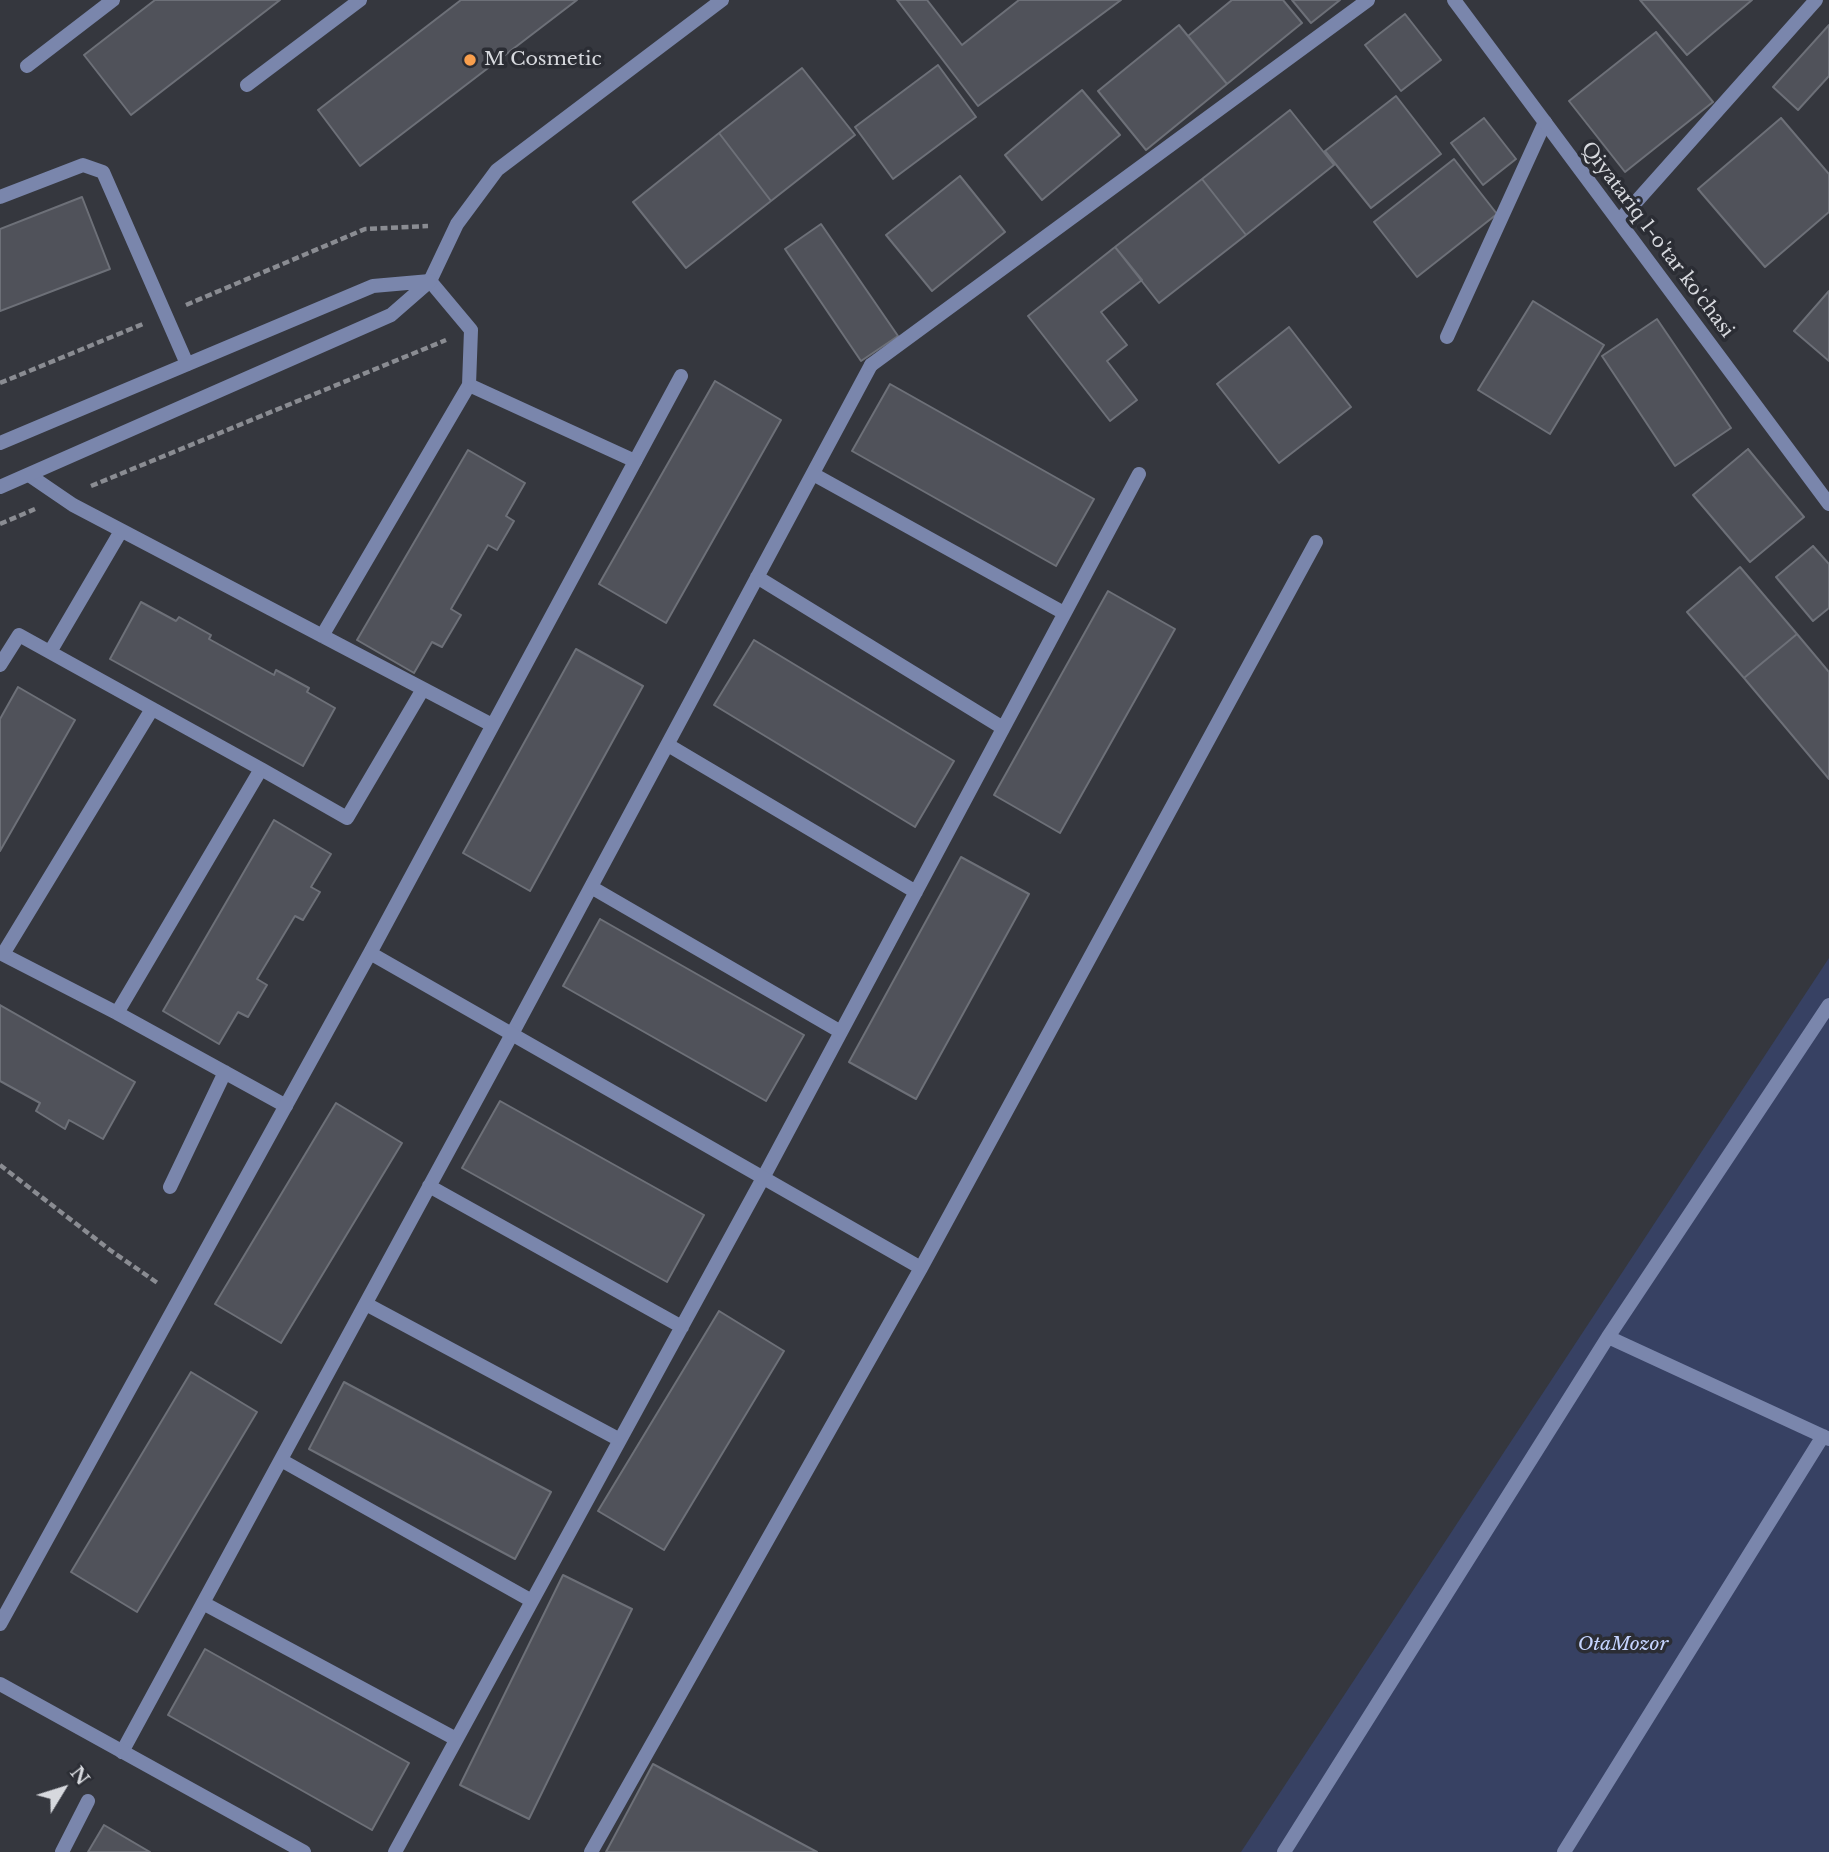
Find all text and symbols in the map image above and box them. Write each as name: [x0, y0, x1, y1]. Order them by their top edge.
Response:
place label: M Cosmetic: [484, 49, 602, 71]
marker: M Cosmetic: [462, 52, 478, 68]
street label: Qiyatariq 1-o'tar ko'chasi: [1576, 138, 1738, 342]
park label: OtaMozor: [1578, 1634, 1668, 1656]
north arrow: [28, 1754, 98, 1824]
text: N: [65, 1762, 95, 1790]

